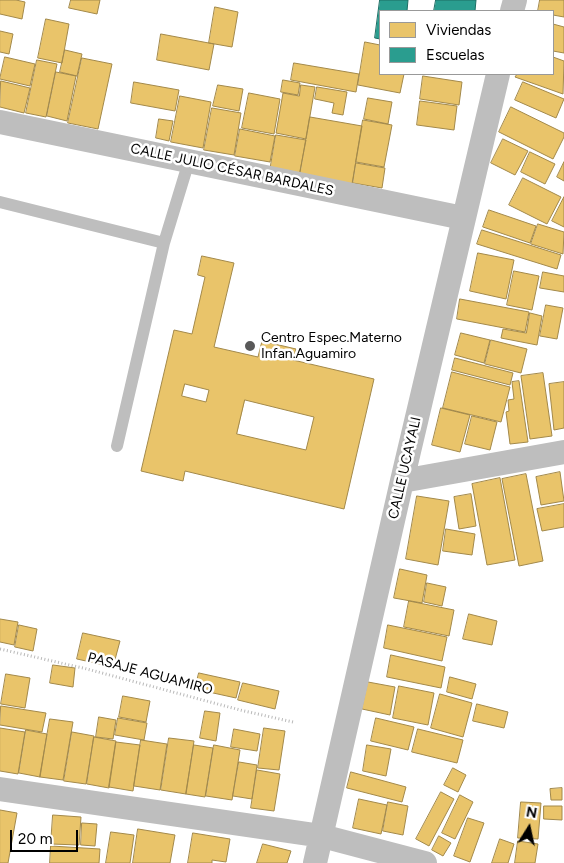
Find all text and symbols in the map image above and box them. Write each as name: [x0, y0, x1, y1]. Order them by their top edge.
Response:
legend: [379, 10, 554, 75]
text: Viviendas: [426, 21, 491, 39]
text: Escuelas: [426, 46, 485, 64]
street label: CALLE JULIO CÉSAR BARDALES: [129, 140, 335, 200]
place label: Centro Espec.Materno Infan.Aguamiro: [261, 330, 402, 362]
marker: Centro Espec.Materno Infan.Aguamiro: [243, 339, 257, 353]
street label: CALLE UCAYALI: [385, 415, 425, 521]
street label: PASAJE AGUAMIRO: [86, 649, 214, 699]
north arrow: [504, 803, 554, 853]
text: N: [525, 803, 538, 822]
scale bar: [12, 820, 80, 852]
text: 20 m: [18, 830, 52, 848]

